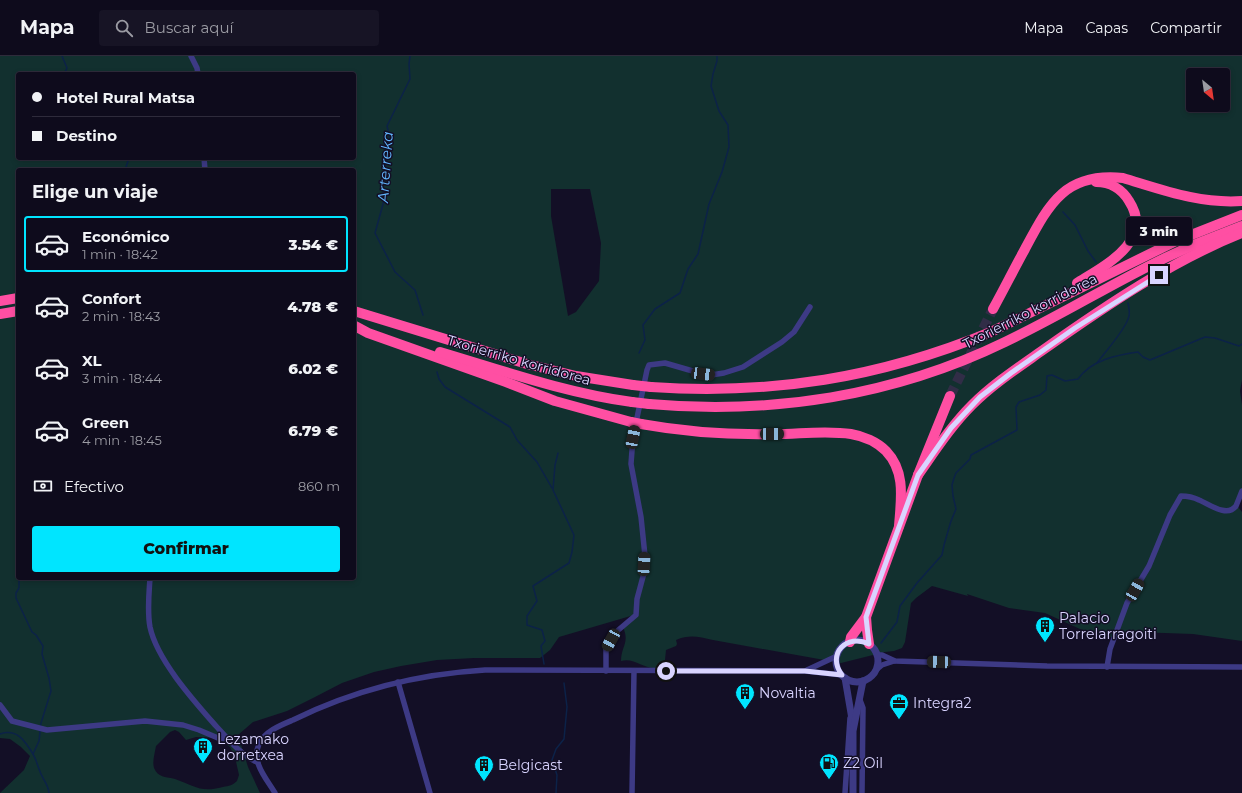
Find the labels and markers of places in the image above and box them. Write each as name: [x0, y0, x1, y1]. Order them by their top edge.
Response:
place label: Palacio Torrelarragoiti: [1059, 609, 1157, 643]
building icon: Palacio Torrelarragoiti: [1034, 615, 1056, 643]
building icon: Novaltia: [734, 682, 756, 710]
place label: Novaltia: [759, 684, 816, 702]
office icon: Integra2: [888, 692, 910, 720]
place label: Integra2: [913, 694, 971, 712]
place label: Lezamako dorretxea: [217, 730, 289, 764]
building icon: Lezamako dorretxea: [192, 736, 214, 764]
fuel station icon: Z2 Oil: [818, 752, 840, 780]
building icon: Belgicast: [473, 754, 495, 782]
place label: Z2 Oil: [843, 754, 883, 772]
place label: Belgicast: [498, 756, 563, 774]

